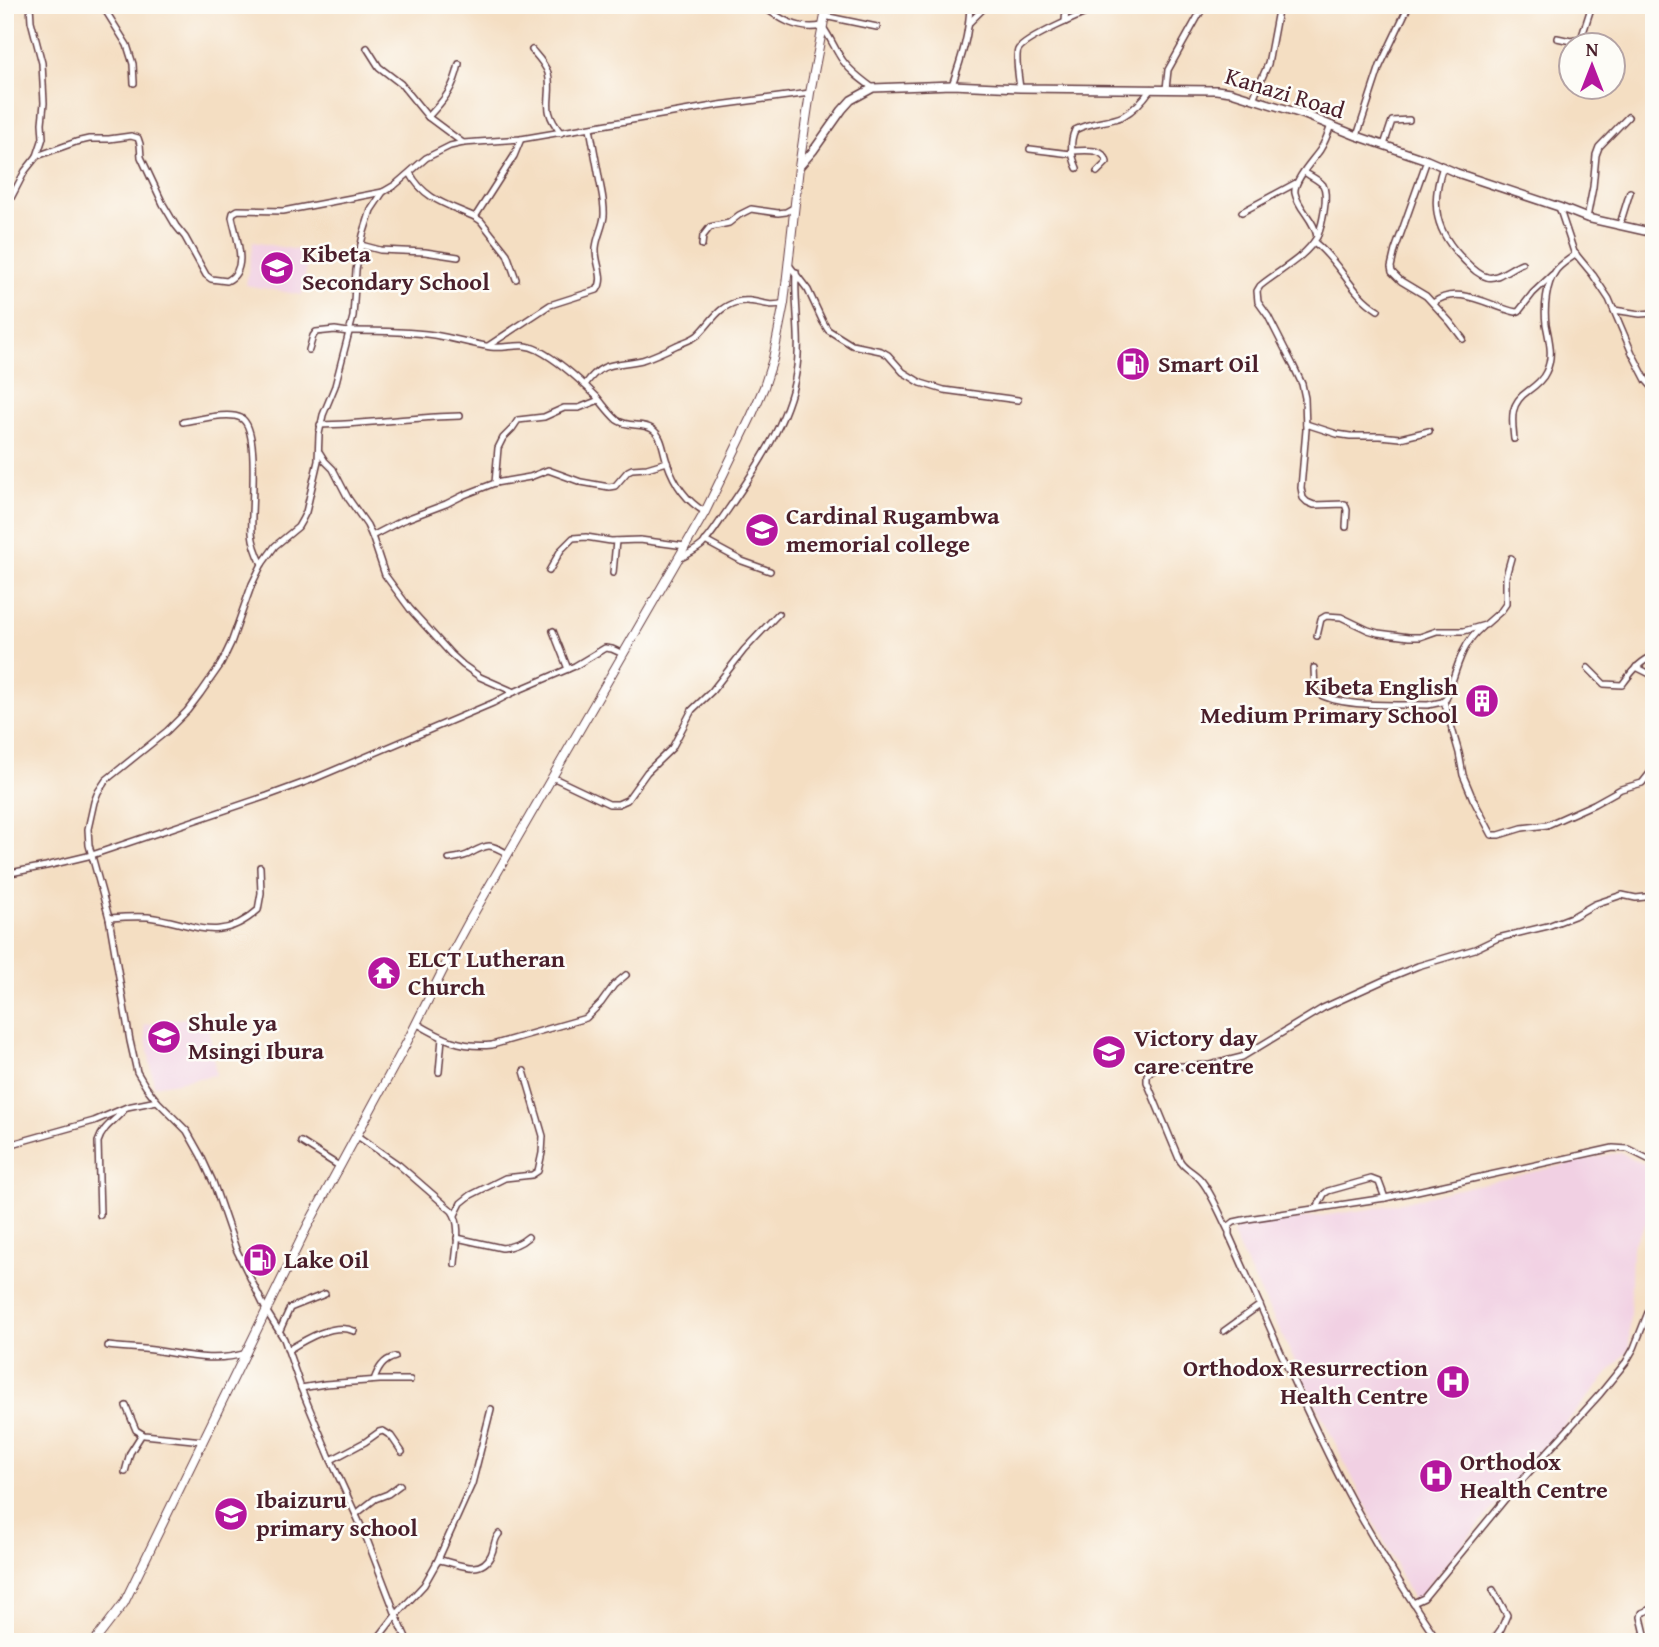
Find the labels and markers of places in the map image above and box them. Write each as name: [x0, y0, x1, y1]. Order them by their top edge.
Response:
place label: Kibeta Secondary School: [302, 236, 490, 299]
school or university icon: Kibeta Secondary School: [258, 249, 296, 287]
fuel station icon: Smart Oil: [1114, 345, 1152, 383]
place label: Smart Oil: [1158, 346, 1259, 381]
place label: Cardinal Rugambwa memorial college: [786, 498, 1000, 561]
school or university icon: Cardinal Rugambwa memorial college: [743, 511, 781, 549]
place label: Kibeta English Medium Primary School: [1200, 669, 1459, 732]
building icon: Kibeta English Medium Primary School: [1463, 682, 1501, 720]
place label: ELCT Lutheran Church: [408, 941, 565, 1004]
temple icon: ELCT Lutheran Church: [365, 954, 403, 992]
place label: Shule ya Msingi Ibura: [188, 1005, 325, 1068]
school or university icon: Shule ya Msingi Ibura: [145, 1018, 183, 1056]
place label: Victory day care centre: [1134, 1020, 1258, 1083]
school or university icon: Victory day care centre: [1090, 1033, 1128, 1071]
fuel station icon: Lake Oil: [241, 1241, 279, 1279]
place label: Lake Oil: [284, 1242, 370, 1277]
place label: Orthodox Resurrection Health Centre: [1183, 1350, 1428, 1413]
hospital icon: Orthodox Resurrection Health Centre: [1434, 1363, 1472, 1401]
place label: Orthodox Health Centre: [1460, 1444, 1608, 1507]
hospital icon: Orthodox Health Centre: [1417, 1457, 1455, 1495]
place label: Ibaizuru primary school: [256, 1482, 418, 1545]
school or university icon: Ibaizuru primary school: [212, 1495, 250, 1533]

